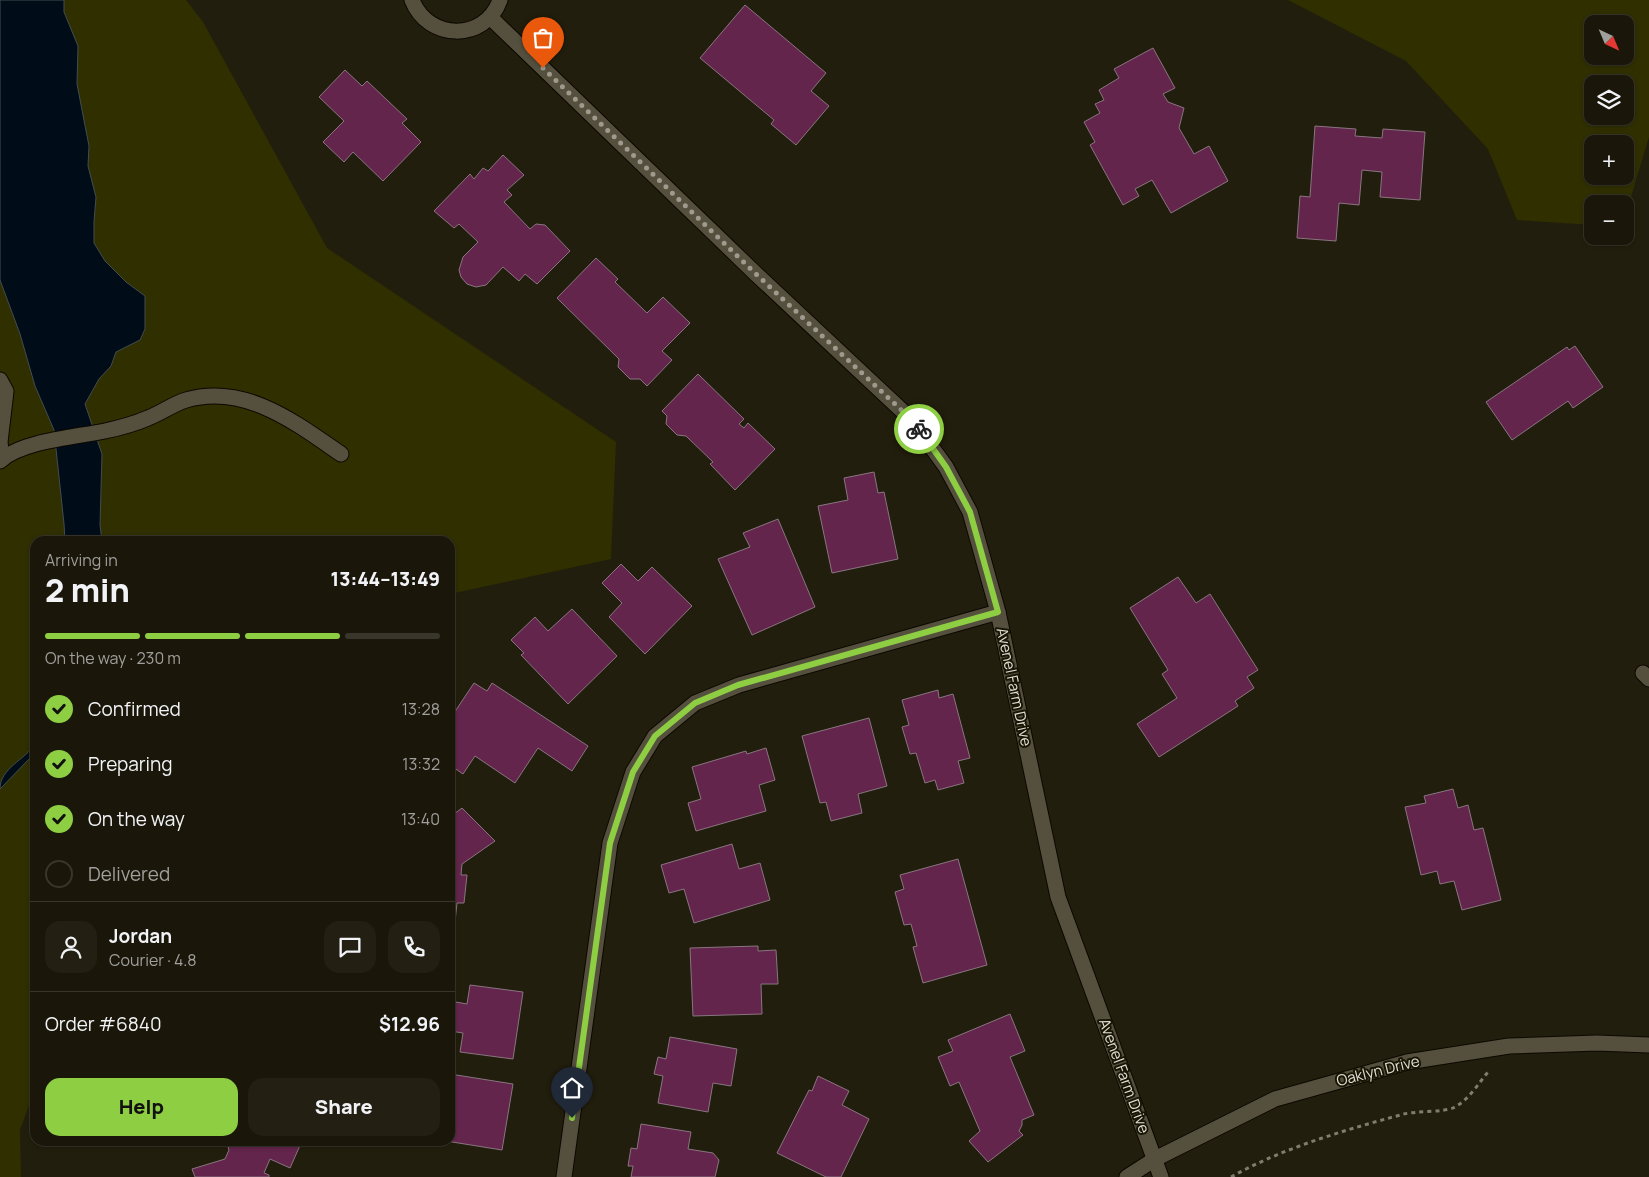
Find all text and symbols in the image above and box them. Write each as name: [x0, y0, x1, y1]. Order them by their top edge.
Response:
north arrow: [1584, 15, 1634, 65]
map controls: [1584, 15, 1634, 245]
pin: [522, 17, 564, 68]
icon: bag: [529, 24, 557, 52]
button: layers: [1584, 75, 1634, 125]
button: +: [1584, 135, 1634, 185]
button: −: [1584, 195, 1634, 245]
courier: [894, 404, 944, 454]
icon: bike: [905, 415, 933, 443]
text: Arriving in: [45, 549, 118, 571]
text: 13:44–13:49: [331, 566, 440, 592]
text: 2 min: [45, 568, 130, 612]
street label: Avenel Farm Drive: [992, 626, 1037, 748]
text: On the way · 230 m: [45, 647, 181, 669]
icon: check: [45, 695, 73, 723]
text: Confirmed: [88, 696, 181, 722]
text: 13:28: [402, 698, 440, 720]
icon: check: [45, 750, 73, 778]
text: Preparing: [88, 751, 173, 777]
text: 13:32: [402, 753, 440, 775]
icon: check: [45, 805, 73, 833]
text: On the way: [88, 806, 185, 832]
text: 13:40: [401, 808, 440, 830]
text: Delivered: [88, 861, 170, 887]
button: person: [45, 921, 97, 973]
button: chat: [324, 921, 376, 973]
button: phone: [388, 921, 440, 973]
text: Jordan: [109, 923, 172, 949]
text: Courier · 4.8: [109, 949, 197, 971]
text: Order #6840: [45, 1011, 162, 1037]
text: $12.96: [379, 1011, 440, 1037]
street label: Avenel Farm Drive: [1094, 1016, 1155, 1136]
street label: Oaklyn Drive: [1334, 1050, 1422, 1091]
pin: [551, 1067, 593, 1118]
icon: home: [558, 1074, 586, 1102]
button: Help: [45, 1078, 238, 1136]
button: Share: [248, 1078, 440, 1136]

